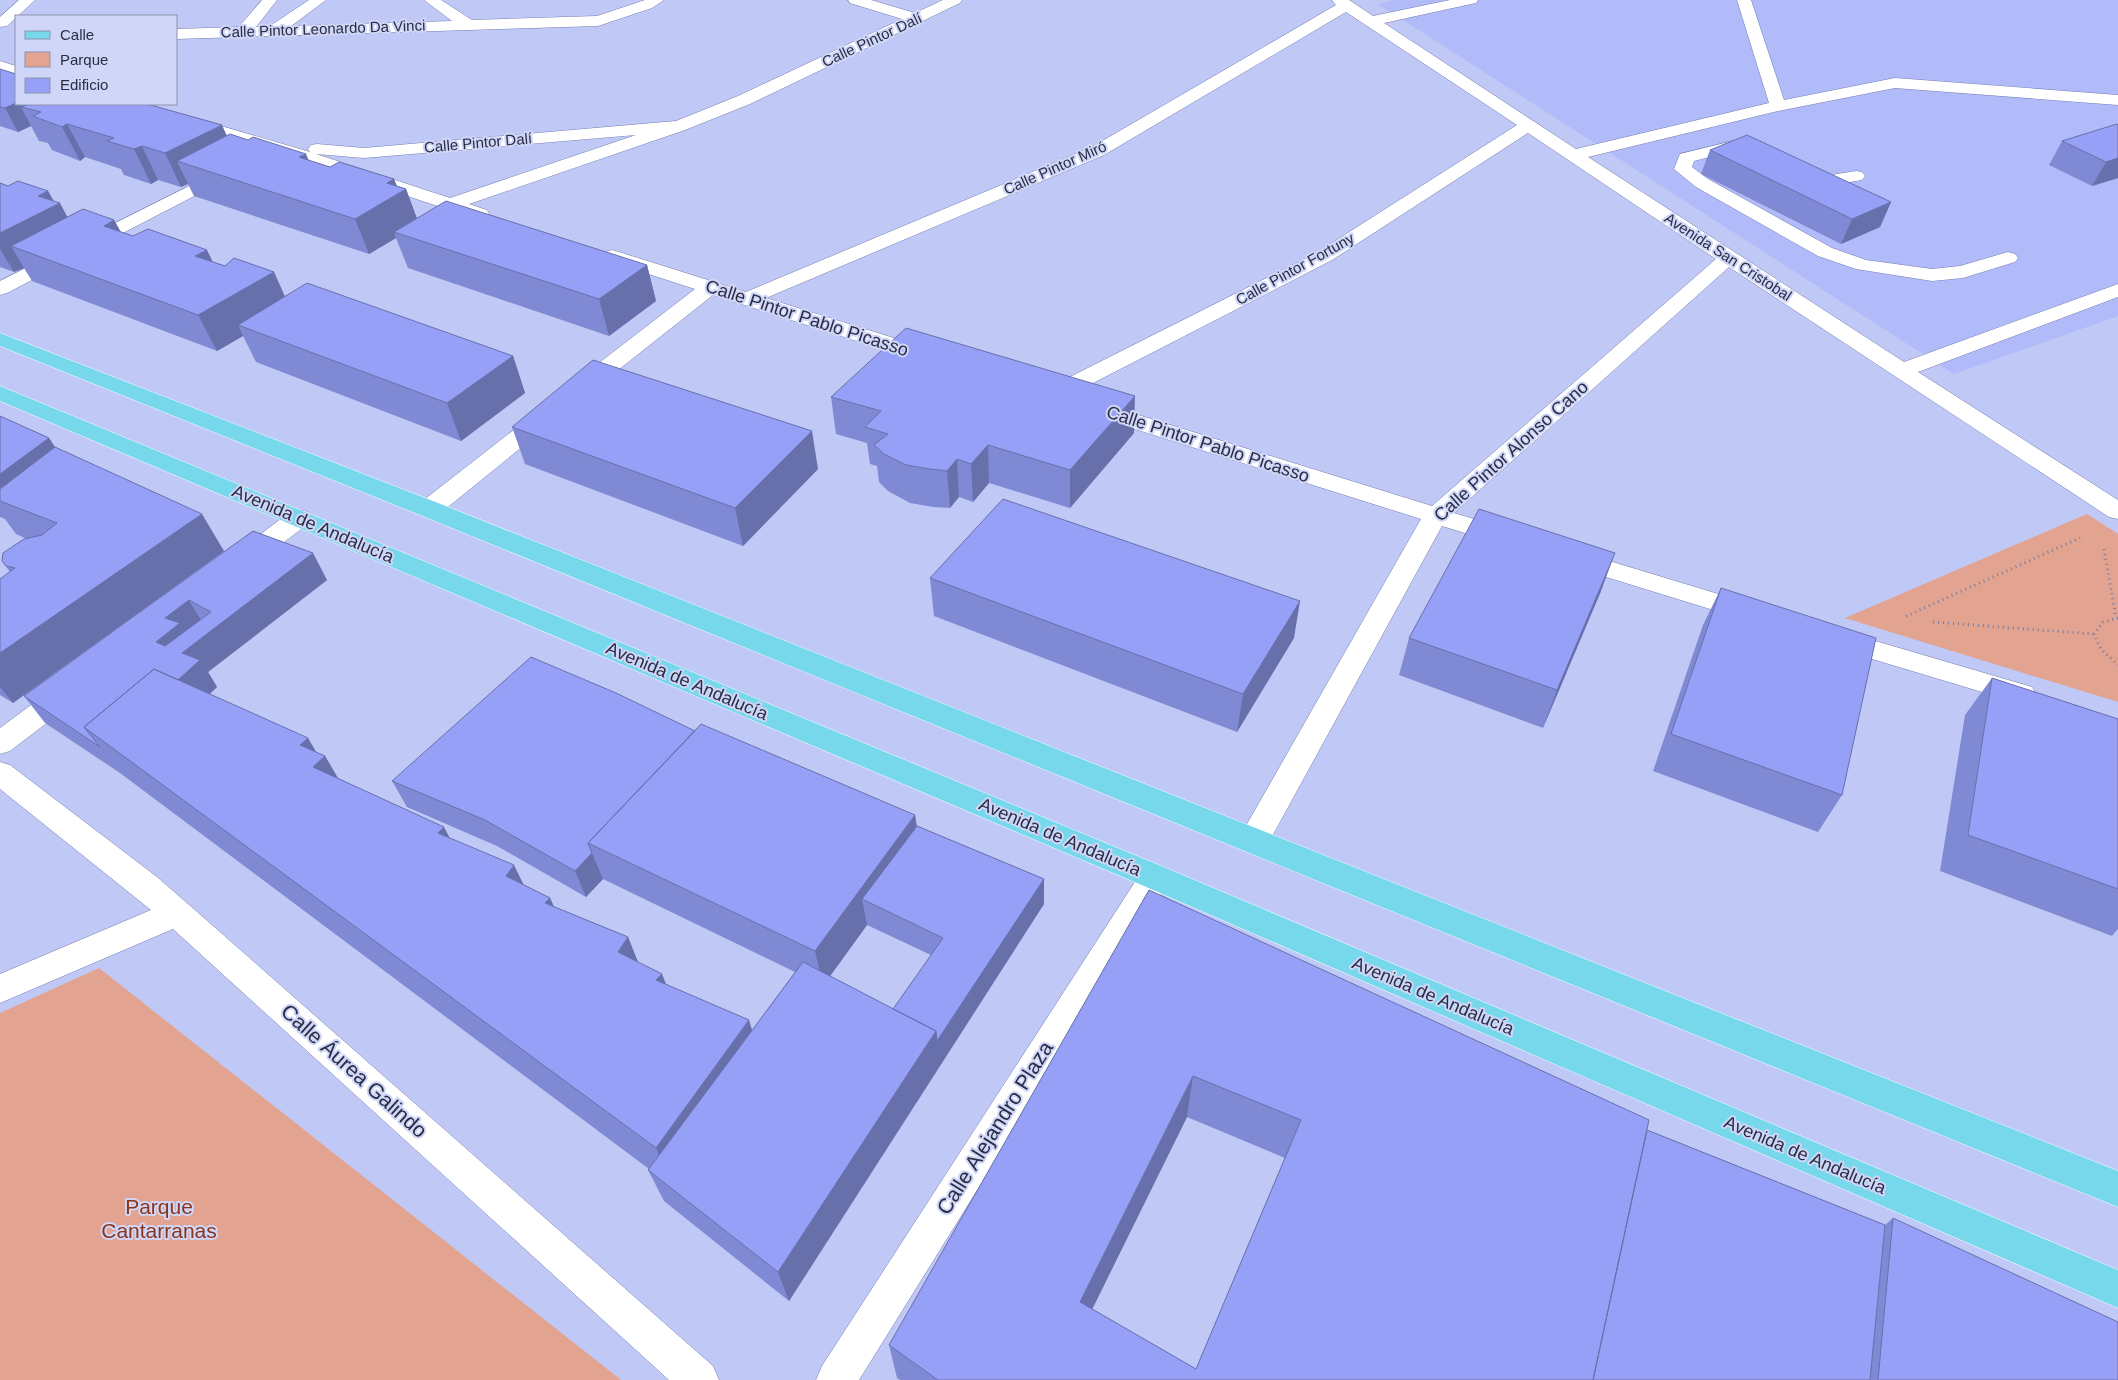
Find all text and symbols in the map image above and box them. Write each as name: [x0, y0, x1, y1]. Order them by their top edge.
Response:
street label: Calle Pintor Dalí: [819, 9, 925, 70]
legend: [15, 15, 178, 105]
street label: Calle Pintor Leonardo Da Vinci: [220, 16, 426, 41]
text: Calle: [60, 26, 94, 43]
text: Parque: [60, 51, 108, 68]
text: Edificio: [60, 76, 108, 93]
street label: Calle Pintor Dalí: [423, 129, 534, 156]
street label: Calle Pintor Miró: [1001, 137, 1109, 198]
street label: Avenida San Cristobal: [1662, 209, 1795, 304]
street label: Calle Pintor Fortuny: [1233, 229, 1357, 308]
street label: Calle Pintor Pablo Picasso: [703, 276, 911, 360]
street label: Calle Pintor Alonso Cano: [1430, 377, 1592, 525]
street label: Calle Pintor Pablo Picasso: [1104, 402, 1312, 486]
street label: Avenida de Andalucía: [229, 481, 398, 568]
street label: Avenida de Andalucía: [603, 638, 772, 725]
street label: Avenida de Andalucía: [976, 794, 1145, 881]
street label: Avenida de Andalucía: [1349, 953, 1518, 1040]
street label: Calle Áurea Galindo: [277, 999, 432, 1142]
street label: Calle Alejandro Plaza: [932, 1037, 1057, 1218]
street label: Avenida de Andalucía: [1721, 1112, 1890, 1199]
park label: Parque Cantarranas: [101, 1195, 217, 1242]

